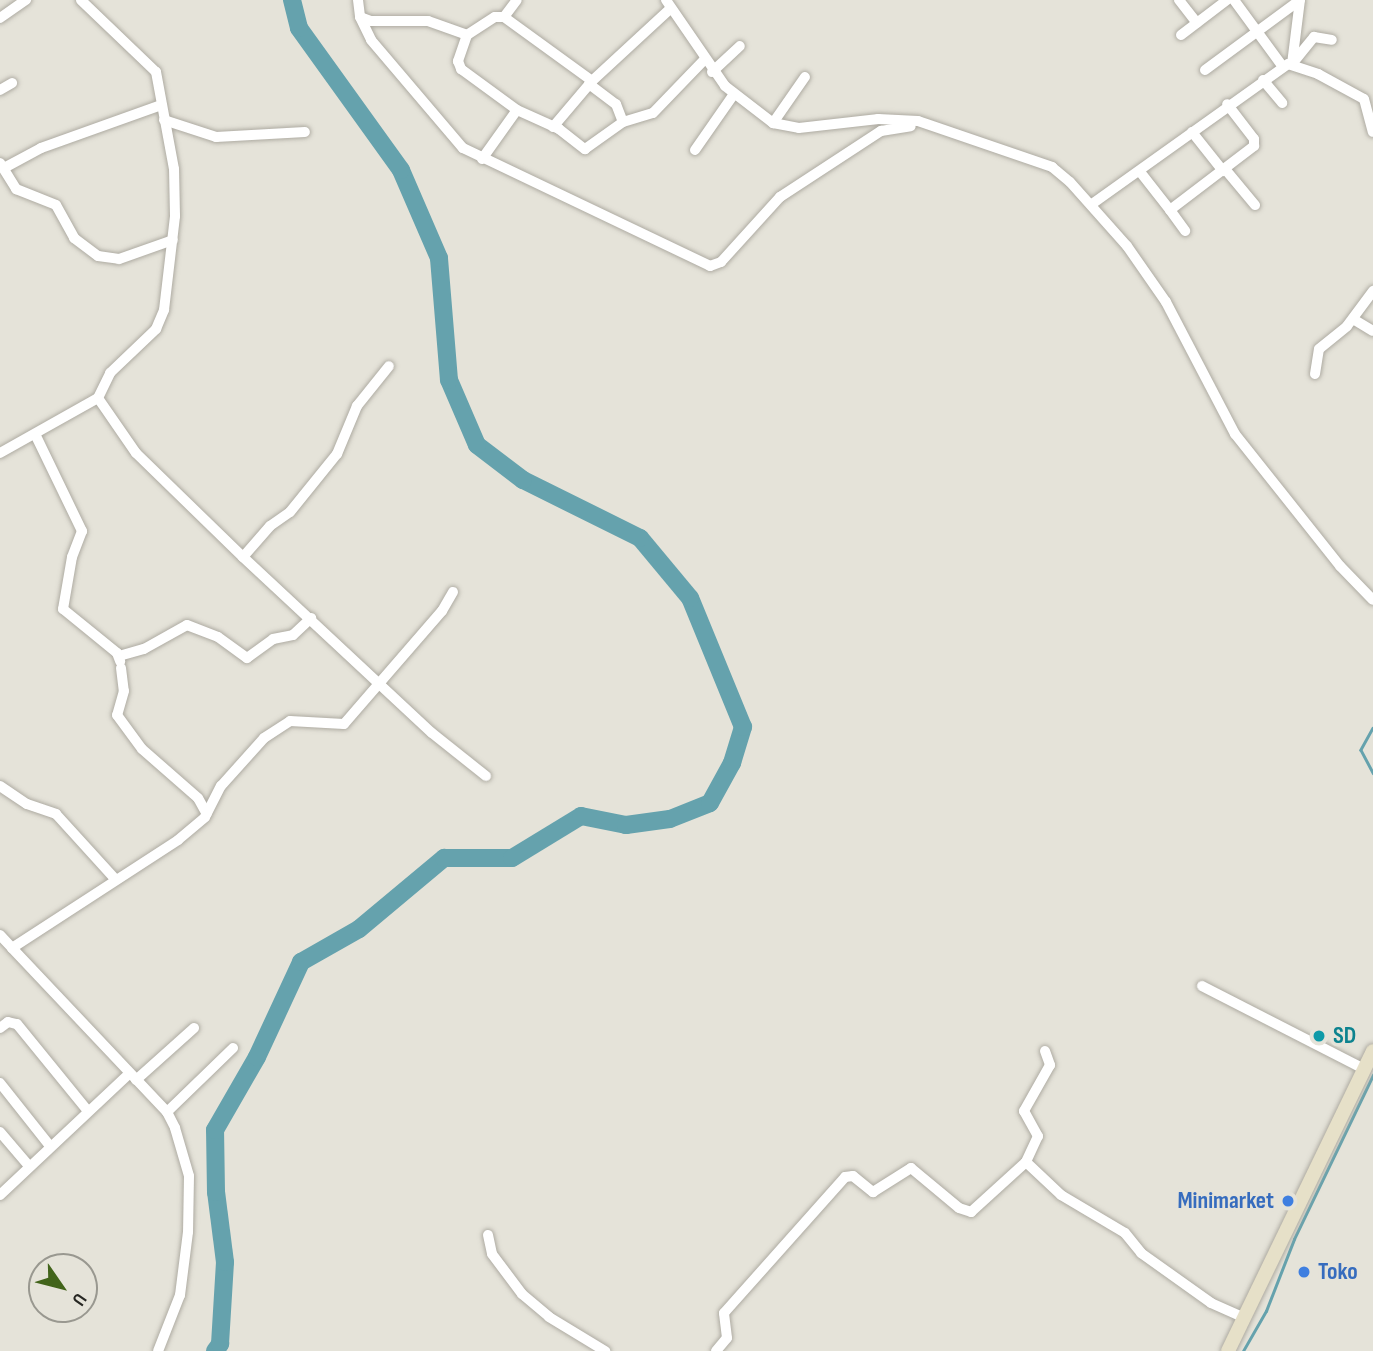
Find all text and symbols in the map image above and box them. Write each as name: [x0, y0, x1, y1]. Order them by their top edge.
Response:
place label: SD: [1333, 1022, 1356, 1050]
marker: SD: [1311, 1028, 1327, 1044]
place label: Minimarket: [1177, 1187, 1274, 1215]
marker: Minimarket: [1280, 1193, 1296, 1209]
north arrow: [28, 1253, 98, 1323]
place label: Toko: [1318, 1258, 1358, 1286]
marker: Toko: [1296, 1264, 1312, 1280]
text: U: [67, 1289, 91, 1310]

